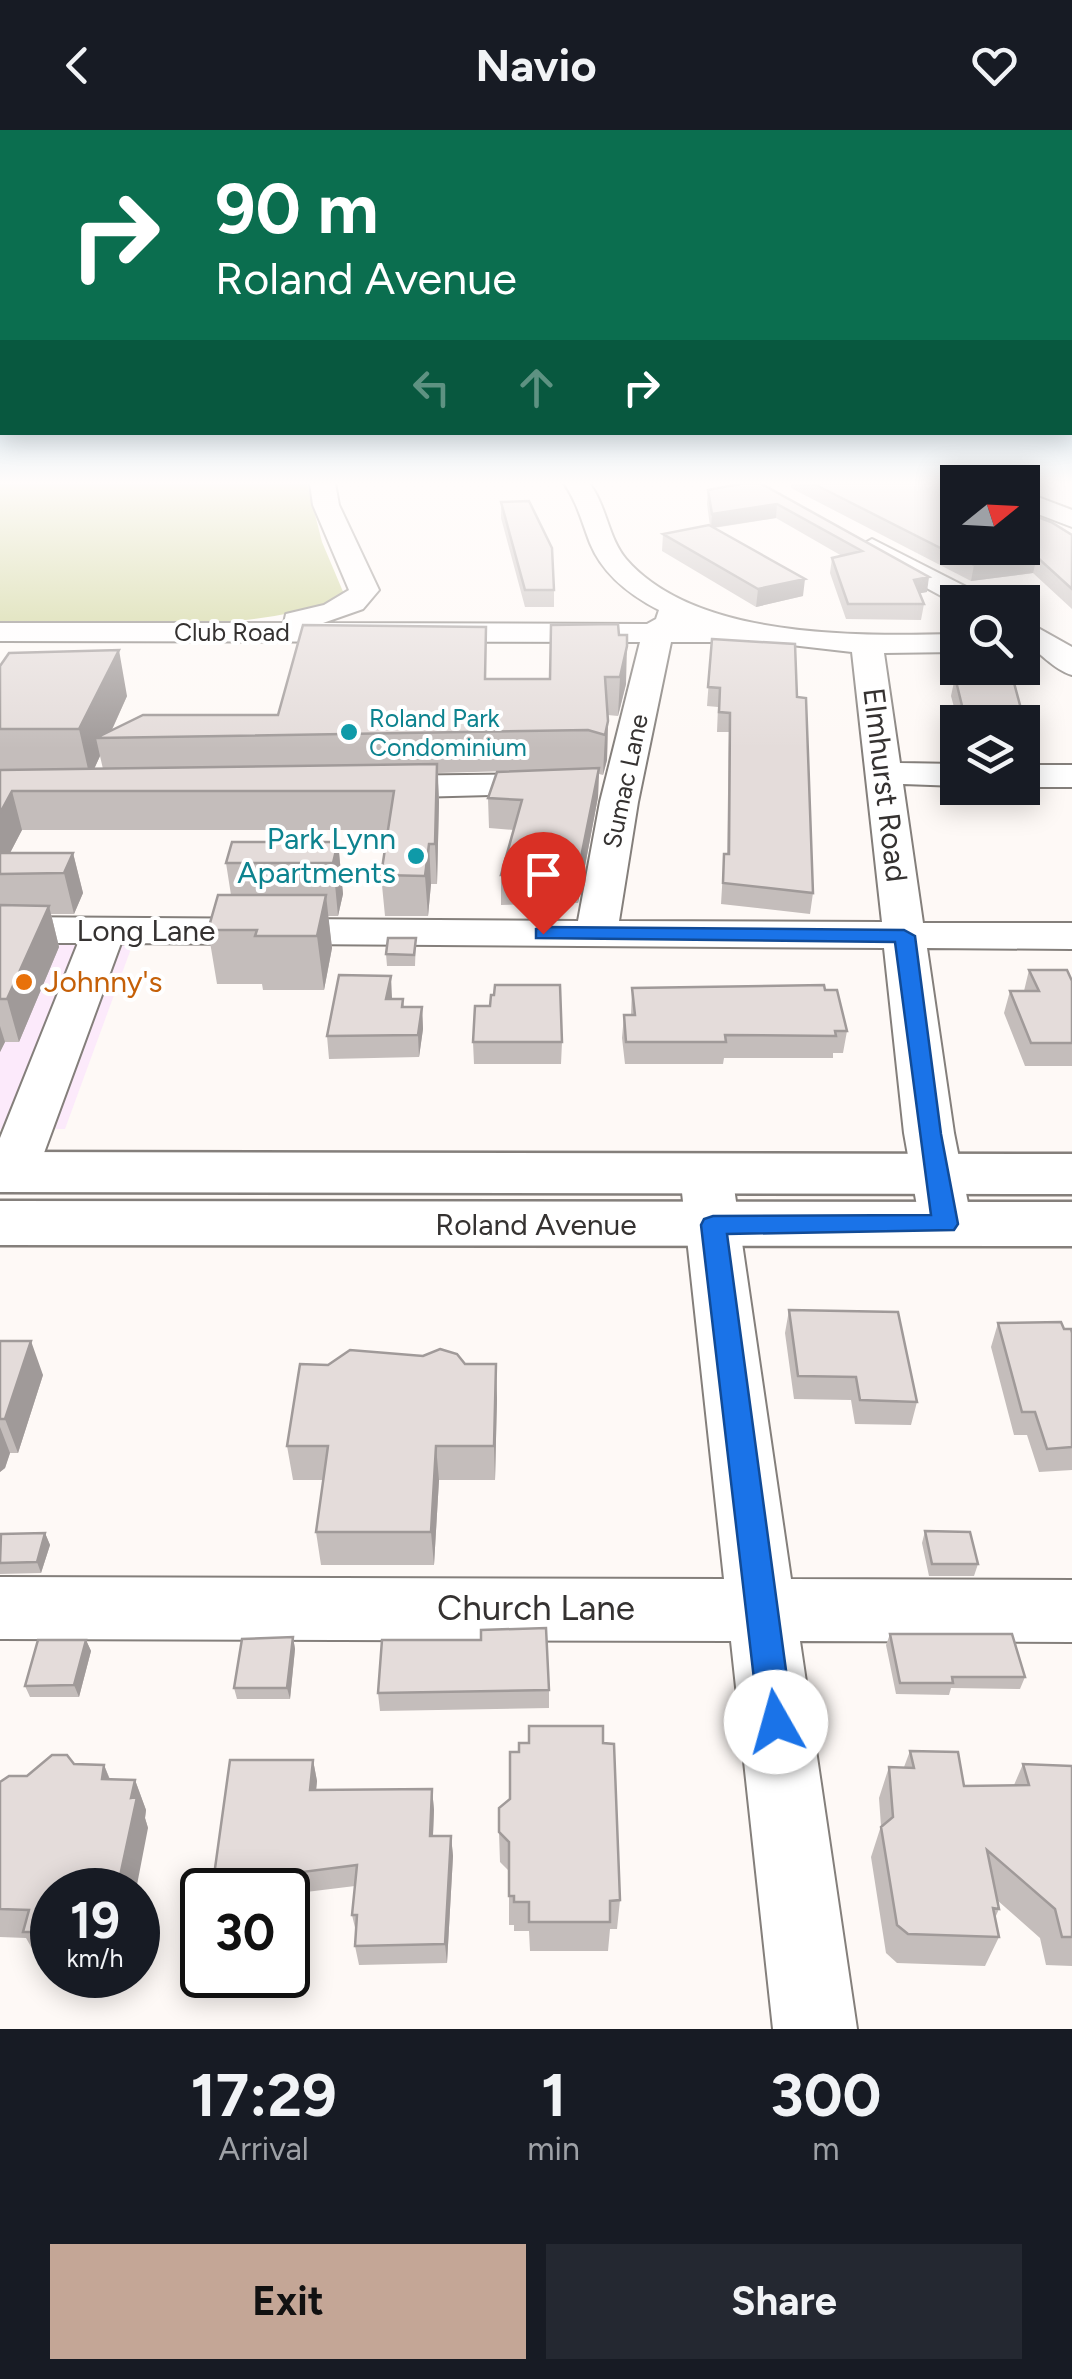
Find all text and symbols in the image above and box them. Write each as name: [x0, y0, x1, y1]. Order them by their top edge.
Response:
icon: back: [50, 38, 105, 93]
text: Navio: [475, 38, 597, 92]
icon: heart: [967, 38, 1022, 93]
text: 90 m: [215, 166, 379, 251]
icon: right: [50, 170, 180, 300]
text: Roland Avenue: [215, 251, 517, 305]
icon: left: [404, 360, 459, 415]
icon: ahead: [509, 360, 564, 415]
icon: right: [614, 360, 669, 415]
north arrow: [940, 465, 1040, 565]
map controls: [940, 465, 1040, 805]
button: search: [940, 585, 1040, 685]
street label: Club Road: [174, 617, 290, 647]
street label: Elmhurst Road: [855, 686, 916, 884]
place label: Roland Park Condominium: [369, 703, 527, 762]
button: layers: [940, 705, 1040, 805]
street label: Sumac Lane: [596, 711, 654, 851]
marker: Roland Park Condominium: [338, 721, 360, 743]
place label: Park Lynn Apartments: [237, 820, 396, 891]
pin: [501, 832, 586, 935]
marker: Park Lynn Apartments: [405, 845, 427, 867]
icon: arrive: [516, 847, 571, 902]
street label: Long Lane: [77, 912, 215, 949]
place label: Johnny's: [44, 963, 163, 1000]
marker: Johnny's: [13, 971, 35, 993]
street label: Roland Avenue: [435, 1206, 637, 1243]
street label: Church Lane: [437, 1587, 635, 1629]
position arrow: [724, 1670, 828, 1774]
speed limit sign: 30: [180, 1868, 310, 1998]
text: 19: [70, 1890, 120, 1951]
text: km/h: [66, 1943, 124, 1973]
text: 17:29: [191, 2059, 337, 2131]
text: 1: [541, 2059, 566, 2131]
text: 300: [770, 2059, 881, 2131]
text: Arrival: [218, 2130, 309, 2168]
text: min: [527, 2130, 580, 2168]
text: m: [812, 2130, 840, 2168]
button: Exit: [50, 2244, 526, 2359]
button: Share: [546, 2244, 1022, 2359]

